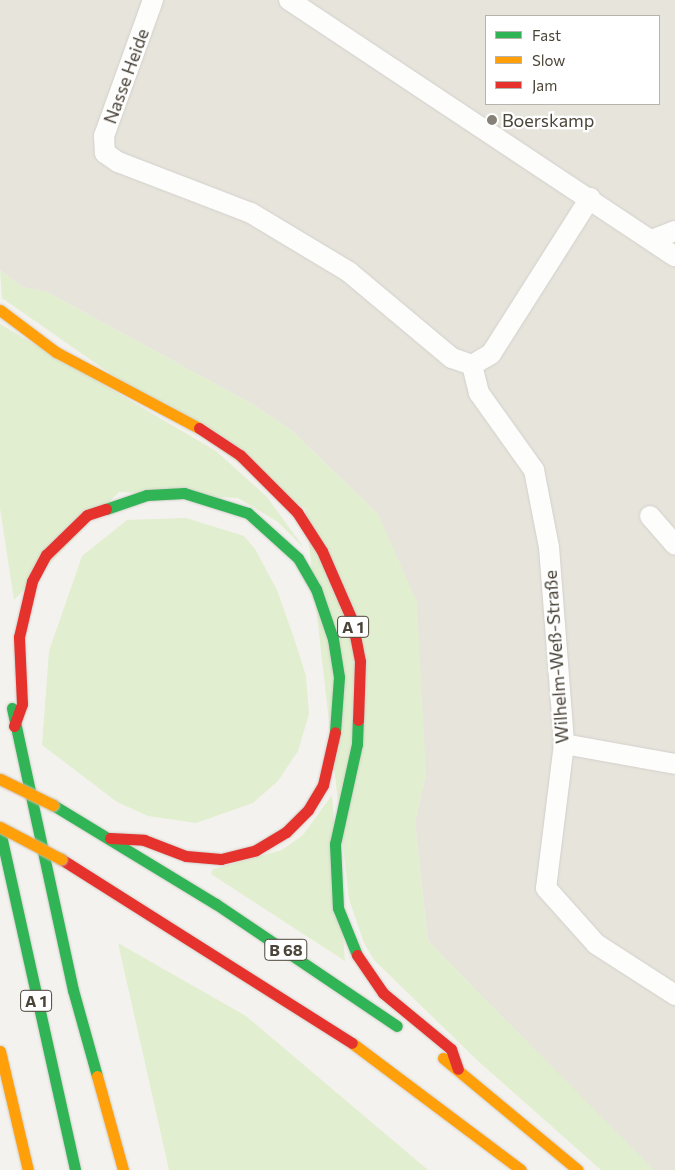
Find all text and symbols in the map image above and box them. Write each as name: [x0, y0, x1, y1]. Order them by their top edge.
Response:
legend: [485, 15, 660, 105]
street label: Nasse Heide: [99, 25, 153, 127]
text: Fast: [532, 26, 561, 44]
text: Slow: [532, 51, 565, 69]
text: Jam: [532, 76, 557, 94]
place label: Boerskamp: [502, 109, 594, 131]
marker: Boerskamp: [486, 114, 498, 126]
street label: Wilhelm-Weß-Straße: [539, 570, 573, 744]
road number: A 1: [337, 614, 369, 640]
road number: B 68: [264, 936, 308, 964]
road number: A 1: [20, 988, 52, 1014]

